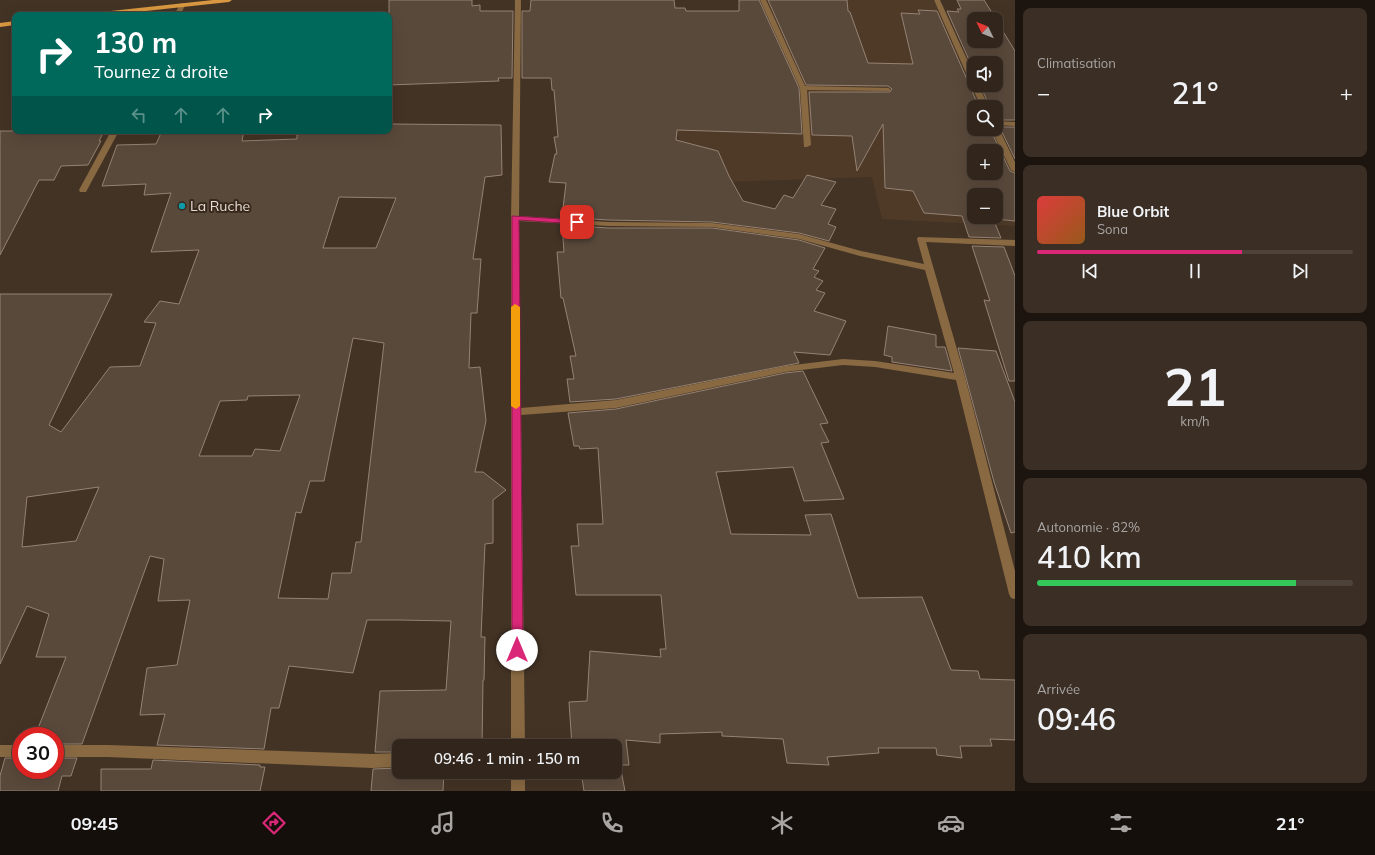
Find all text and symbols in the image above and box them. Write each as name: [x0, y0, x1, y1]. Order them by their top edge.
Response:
north arrow: [967, 12, 1003, 48]
map controls: [967, 12, 1003, 224]
text: 130 m: [94, 25, 177, 60]
icon: right: [28, 28, 80, 80]
text: Climatisation: [1037, 55, 1116, 71]
button: sound: [967, 56, 1003, 92]
text: Tournez à droite: [94, 60, 228, 83]
text: 21°: [1171, 74, 1219, 112]
text: −: [1037, 79, 1050, 107]
text: +: [1340, 79, 1353, 107]
button: search: [967, 100, 1003, 136]
icon: left: [128, 104, 150, 126]
icon: ahead: [170, 104, 192, 126]
icon: ahead: [212, 104, 234, 126]
icon: right: [254, 104, 276, 126]
button: +: [967, 144, 1003, 180]
button: −: [967, 188, 1003, 224]
place label: La Ruche: [190, 197, 250, 215]
marker: La Ruche: [177, 201, 187, 211]
text: Blue Orbit: [1097, 202, 1169, 221]
pin: [560, 205, 594, 239]
icon: arrive: [566, 211, 588, 233]
text: Sona: [1097, 221, 1128, 237]
icon: previous: [1079, 260, 1101, 282]
icon: pause: [1184, 260, 1206, 282]
icon: next: [1289, 260, 1311, 282]
text: 21: [1164, 354, 1226, 419]
text: km/h: [1180, 413, 1210, 429]
text: Autonomie · 82%: [1037, 519, 1140, 535]
text: 410 km: [1037, 538, 1142, 576]
position arrow: [496, 629, 538, 671]
text: Arrivée: [1037, 681, 1080, 697]
text: 09:46: [1037, 700, 1116, 738]
speed limit sign: 30: [12, 727, 64, 779]
text: 09:46 · 1 min · 150 m: [434, 749, 580, 768]
icon: directions: [260, 809, 288, 837]
icon: music: [429, 809, 457, 837]
icon: phone: [598, 809, 626, 837]
icon: climate: [768, 809, 796, 837]
icon: car: [937, 809, 965, 837]
icon: filters: [1107, 809, 1135, 837]
text: 09:45: [71, 812, 118, 835]
text: 21°: [1276, 812, 1304, 835]

